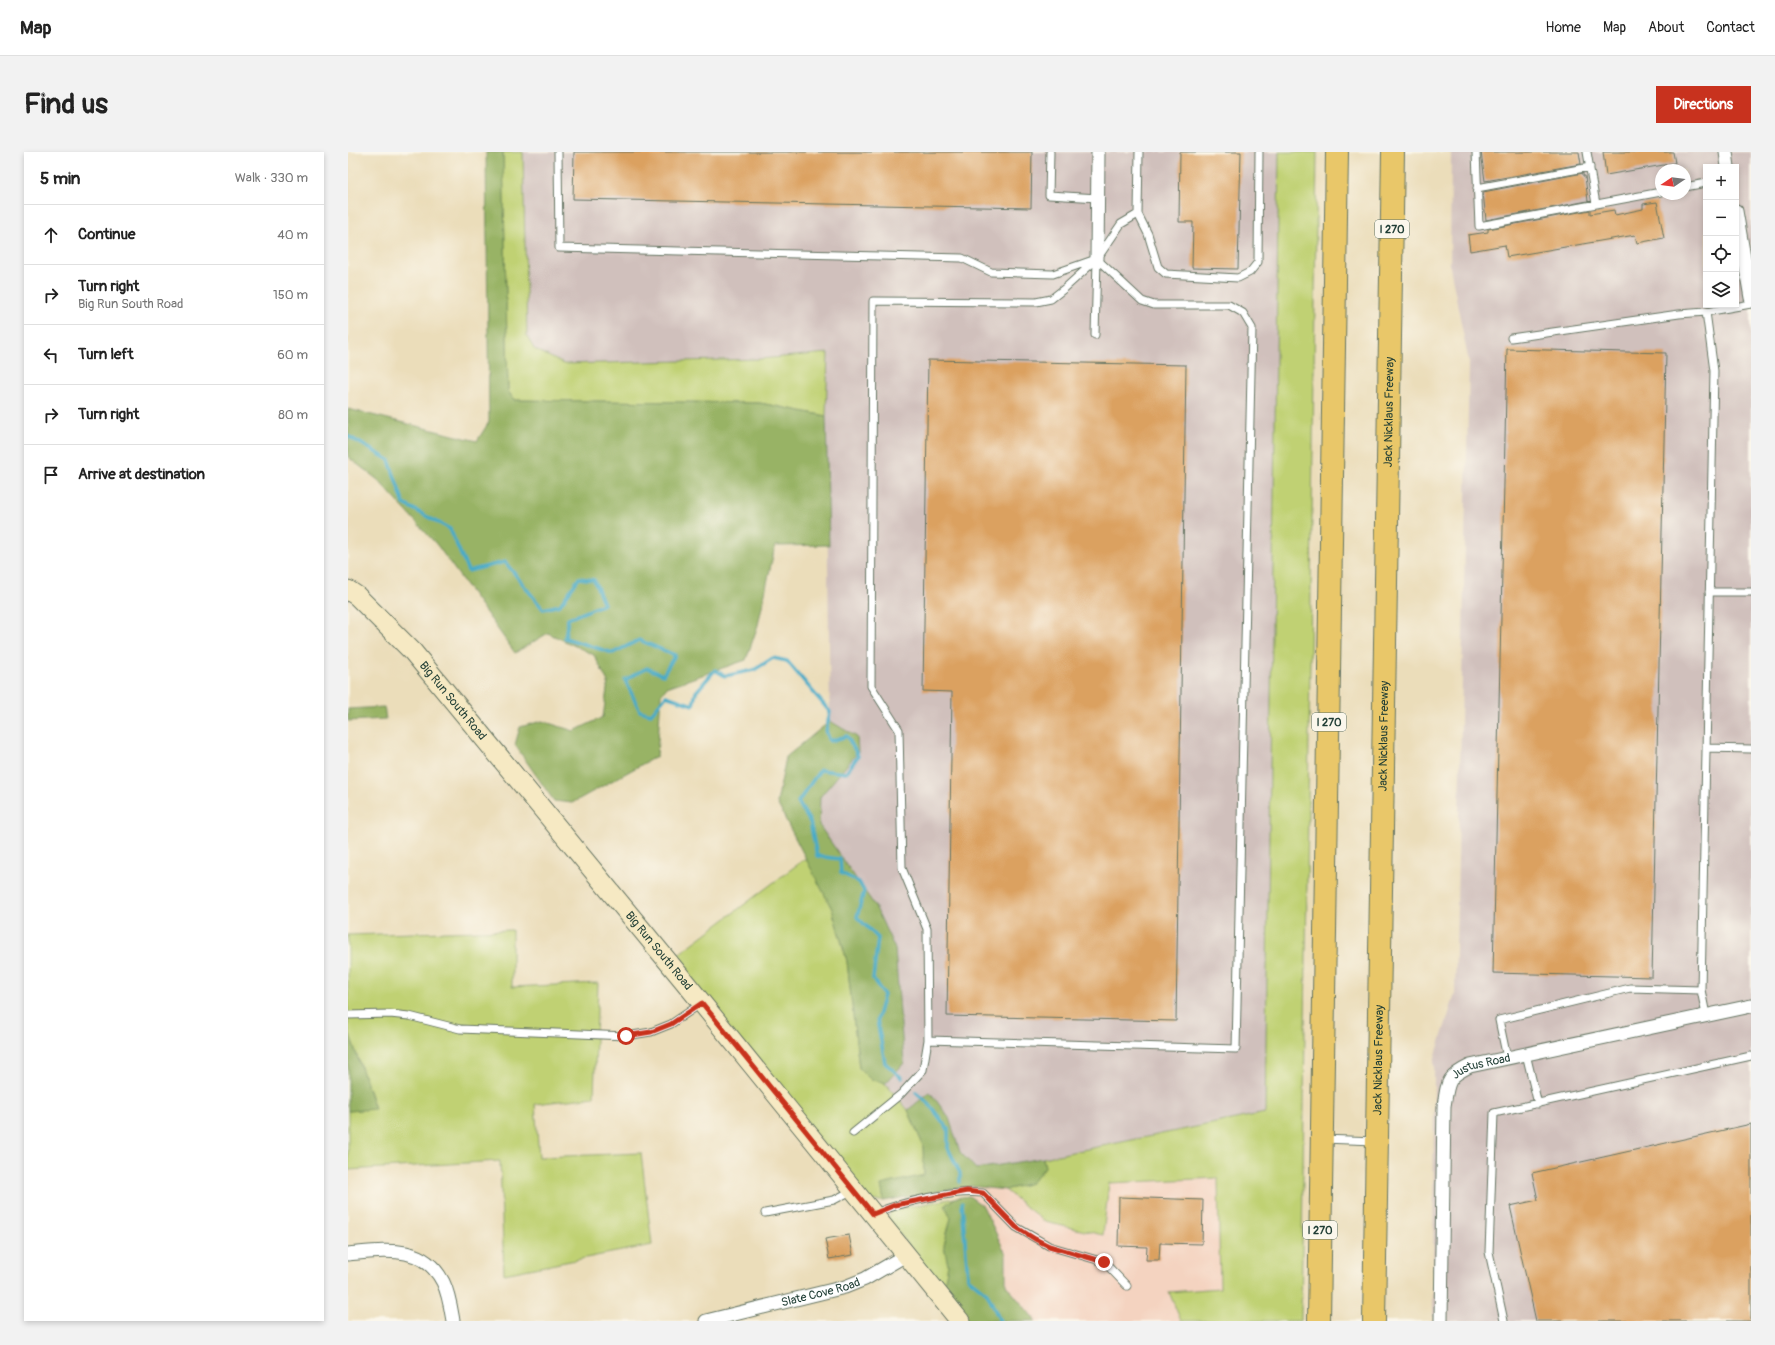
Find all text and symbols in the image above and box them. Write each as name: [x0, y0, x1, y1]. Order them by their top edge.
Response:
text: Map: [20, 16, 51, 40]
text: Home: [1546, 19, 1581, 36]
text: Map: [1603, 19, 1626, 36]
text: About: [1648, 19, 1684, 36]
text: Contact: [1706, 19, 1755, 36]
button: Directions: [1656, 86, 1751, 123]
text: Find us: [24, 87, 108, 122]
north arrow: [1655, 164, 1691, 200]
map controls: [1703, 164, 1739, 308]
button: +: [1703, 164, 1739, 200]
text: 5 min: [40, 168, 80, 189]
text: Walk · 330 m: [235, 170, 308, 186]
button: −: [1703, 200, 1739, 236]
road number: I 270: [1375, 220, 1409, 238]
icon: ahead: [40, 224, 62, 246]
text: Continue: [78, 225, 136, 244]
text: 40 m: [277, 227, 308, 243]
button: locate: [1703, 236, 1739, 272]
button: layers: [1703, 272, 1739, 308]
text: Turn right: [78, 277, 139, 296]
icon: right: [40, 284, 62, 306]
text: 150 m: [273, 287, 308, 303]
text: Big Run South Road: [78, 296, 183, 312]
icon: left: [40, 344, 62, 366]
text: Turn left: [78, 345, 134, 364]
text: 60 m: [277, 347, 308, 363]
street label: Jack Nicklaus Freeway: [1380, 357, 1397, 468]
icon: right: [40, 404, 62, 426]
text: Turn right: [78, 405, 139, 424]
text: 80 m: [278, 407, 308, 423]
icon: arrive: [40, 464, 62, 486]
text: Arrive at destination: [78, 465, 205, 484]
street label: Big Run South Road: [416, 658, 490, 743]
street label: Jack Nicklaus Freeway: [1375, 681, 1392, 792]
road number: I 270: [1312, 713, 1346, 731]
street label: Big Run South Road: [622, 908, 696, 993]
street label: Jack Nicklaus Freeway: [1370, 1005, 1387, 1115]
route start: [617, 1027, 635, 1045]
street label: Justus Road: [1448, 1050, 1512, 1082]
road number: I 270: [1303, 1221, 1337, 1239]
route end: [1095, 1253, 1113, 1271]
street label: Slate Cove Road: [779, 1274, 862, 1310]

